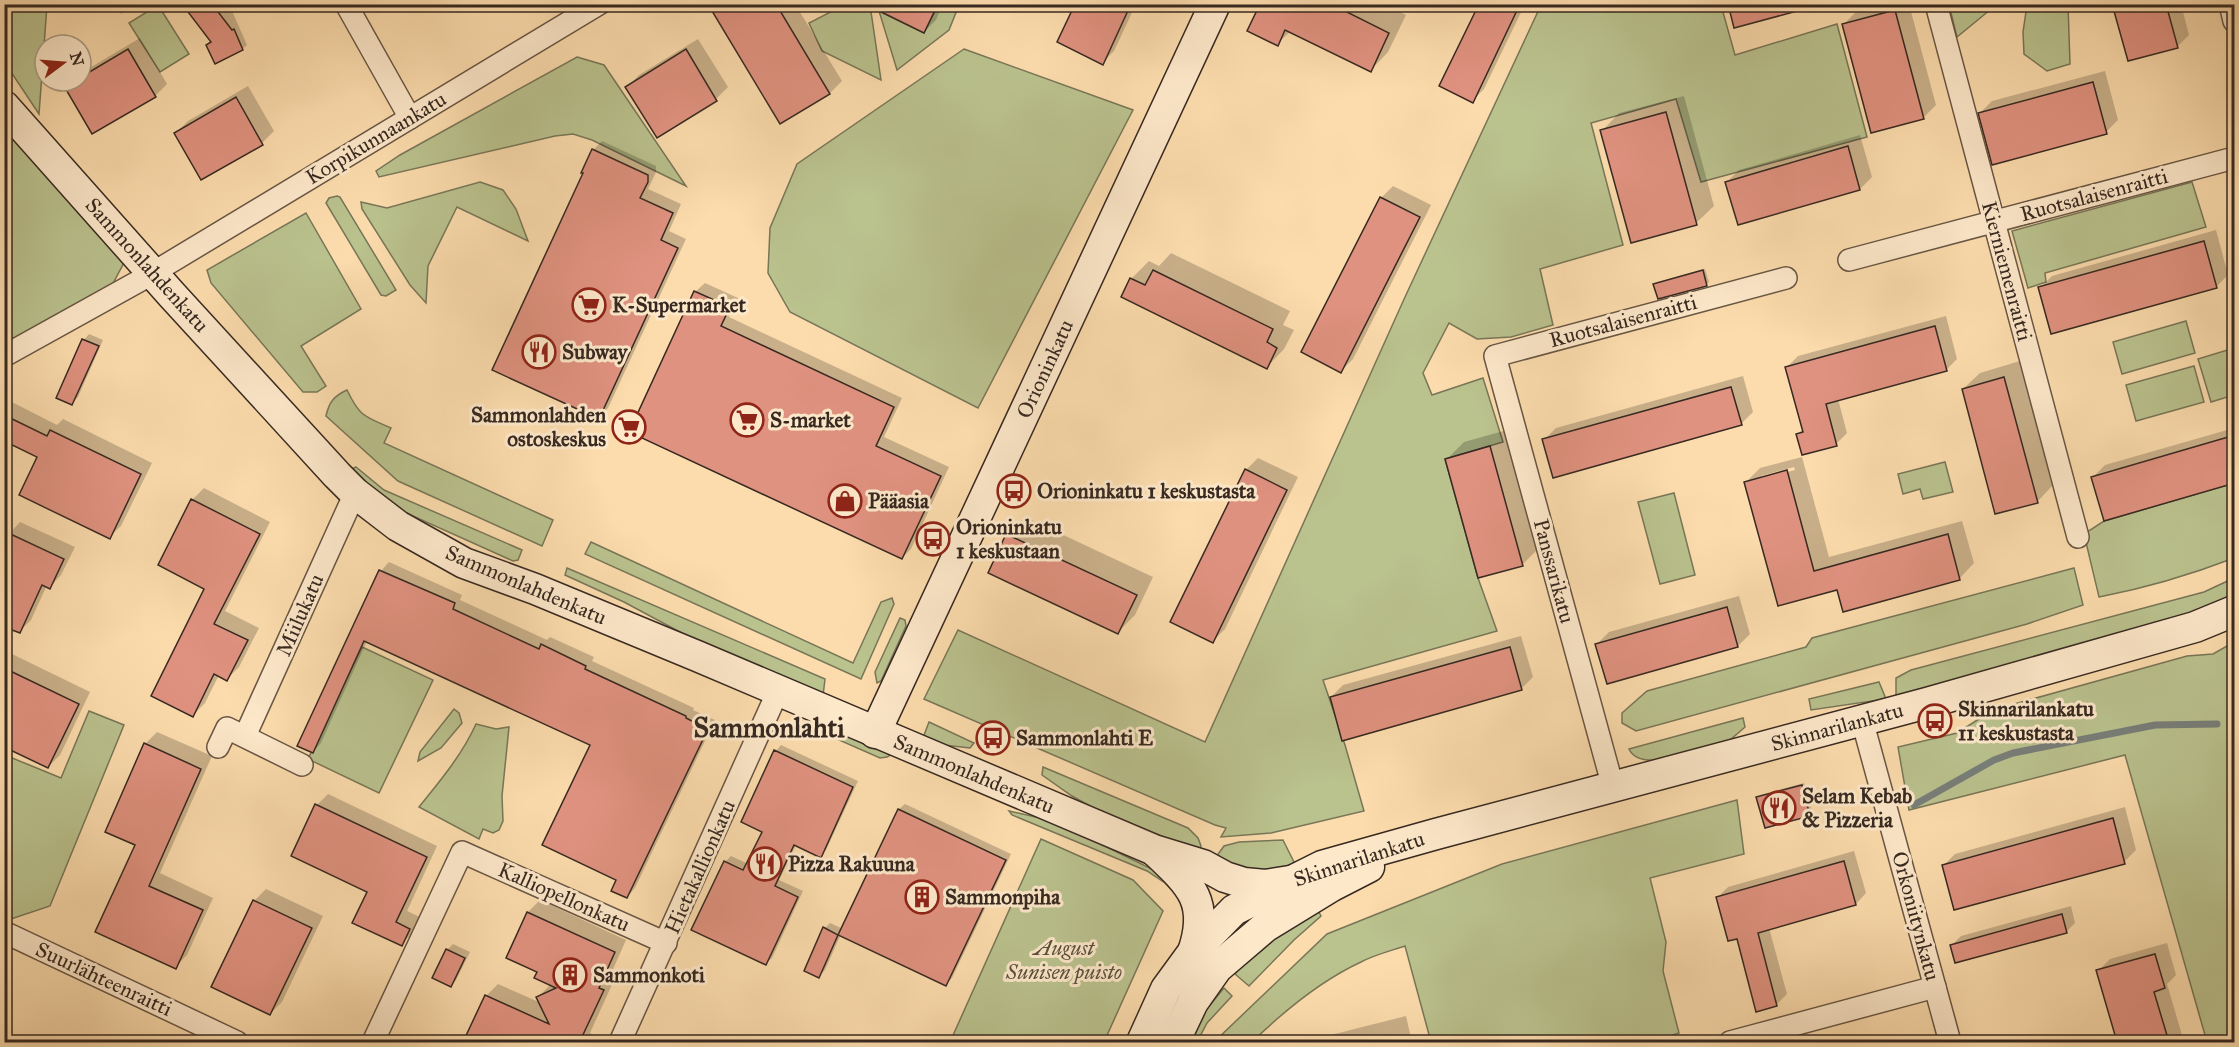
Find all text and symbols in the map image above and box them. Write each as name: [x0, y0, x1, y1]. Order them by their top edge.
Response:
north arrow: [33, 33, 93, 93]
text: N: [66, 50, 88, 69]
street label: Korpikunnaankatu: [301, 86, 451, 190]
street label: Ruotsalaisenraitti: [2017, 163, 2171, 227]
street label: Sammonlahdenkatu: [80, 192, 214, 338]
street label: Kierniemenraitti: [1976, 198, 2038, 344]
supermarket icon: K-Supermarket: [571, 287, 607, 323]
street label: Ruotsalaisenraitti: [1546, 289, 1700, 353]
place label: K-Supermarket: [612, 292, 746, 318]
street label: Orioninkatu: [1011, 315, 1079, 423]
restaurant icon: Subway: [521, 334, 557, 370]
place label: Subway: [562, 339, 629, 365]
place label: Sammonlahden ostoskeskus: [471, 402, 607, 452]
supermarket icon: S-market: [729, 402, 765, 438]
place label: S-market: [770, 407, 851, 433]
supermarket icon: Sammonlahden ostoskeskus: [611, 409, 647, 445]
bus stop icon: Orioninkatu 1 keskustasta: [996, 473, 1032, 509]
place label: Orioninkatu 1 keskustasta: [1037, 478, 1256, 504]
shop icon: Pääasia: [827, 483, 863, 519]
place label: Pääasia: [868, 488, 930, 514]
place label: Orioninkatu 1 keskustaan: [956, 514, 1063, 564]
street label: Panssarikatu: [1528, 516, 1580, 626]
bus stop icon: Orioninkatu 1 keskustaan: [915, 521, 951, 557]
street label: Sammonlahdenkatu: [442, 539, 610, 631]
street label: Miilukatu: [270, 570, 330, 660]
place label: Skinnarilankatu 11 keskustasta: [1958, 696, 2095, 746]
street label: Skinnarilankatu: [1768, 697, 1906, 757]
bus stop icon: Skinnarilankatu 11 keskustasta: [1917, 703, 1953, 739]
district label: Sammonlahti: [693, 711, 845, 744]
bus stop icon: Sammonlahti E: [975, 720, 1011, 756]
place label: Sammonlahti E: [1016, 725, 1153, 751]
street label: Sammonlahdenkatu: [890, 728, 1058, 820]
place label: Selam Kebab & Pizzeria: [1802, 783, 1912, 833]
restaurant icon: Selam Kebab & Pizzeria: [1761, 790, 1797, 826]
street label: Hietakallionkatu: [659, 796, 741, 938]
street label: Skinnarilankatu: [1290, 826, 1428, 892]
restaurant icon: Pizza Rakuuna: [747, 846, 783, 882]
street label: Orkoniitynkatu: [1886, 849, 1946, 983]
place label: Pizza Rakuuna: [788, 851, 916, 877]
street label: Kalliopellonkatu: [494, 856, 634, 938]
building icon: Sammonpiha: [904, 879, 940, 915]
place label: Sammonpiha: [945, 884, 1061, 910]
park label: August Sunisen puisto: [1005, 935, 1122, 985]
street label: Suurlähteenraitti: [32, 936, 177, 1022]
building icon: Sammonkoti: [552, 957, 588, 993]
place label: Sammonkoti: [593, 962, 705, 988]

